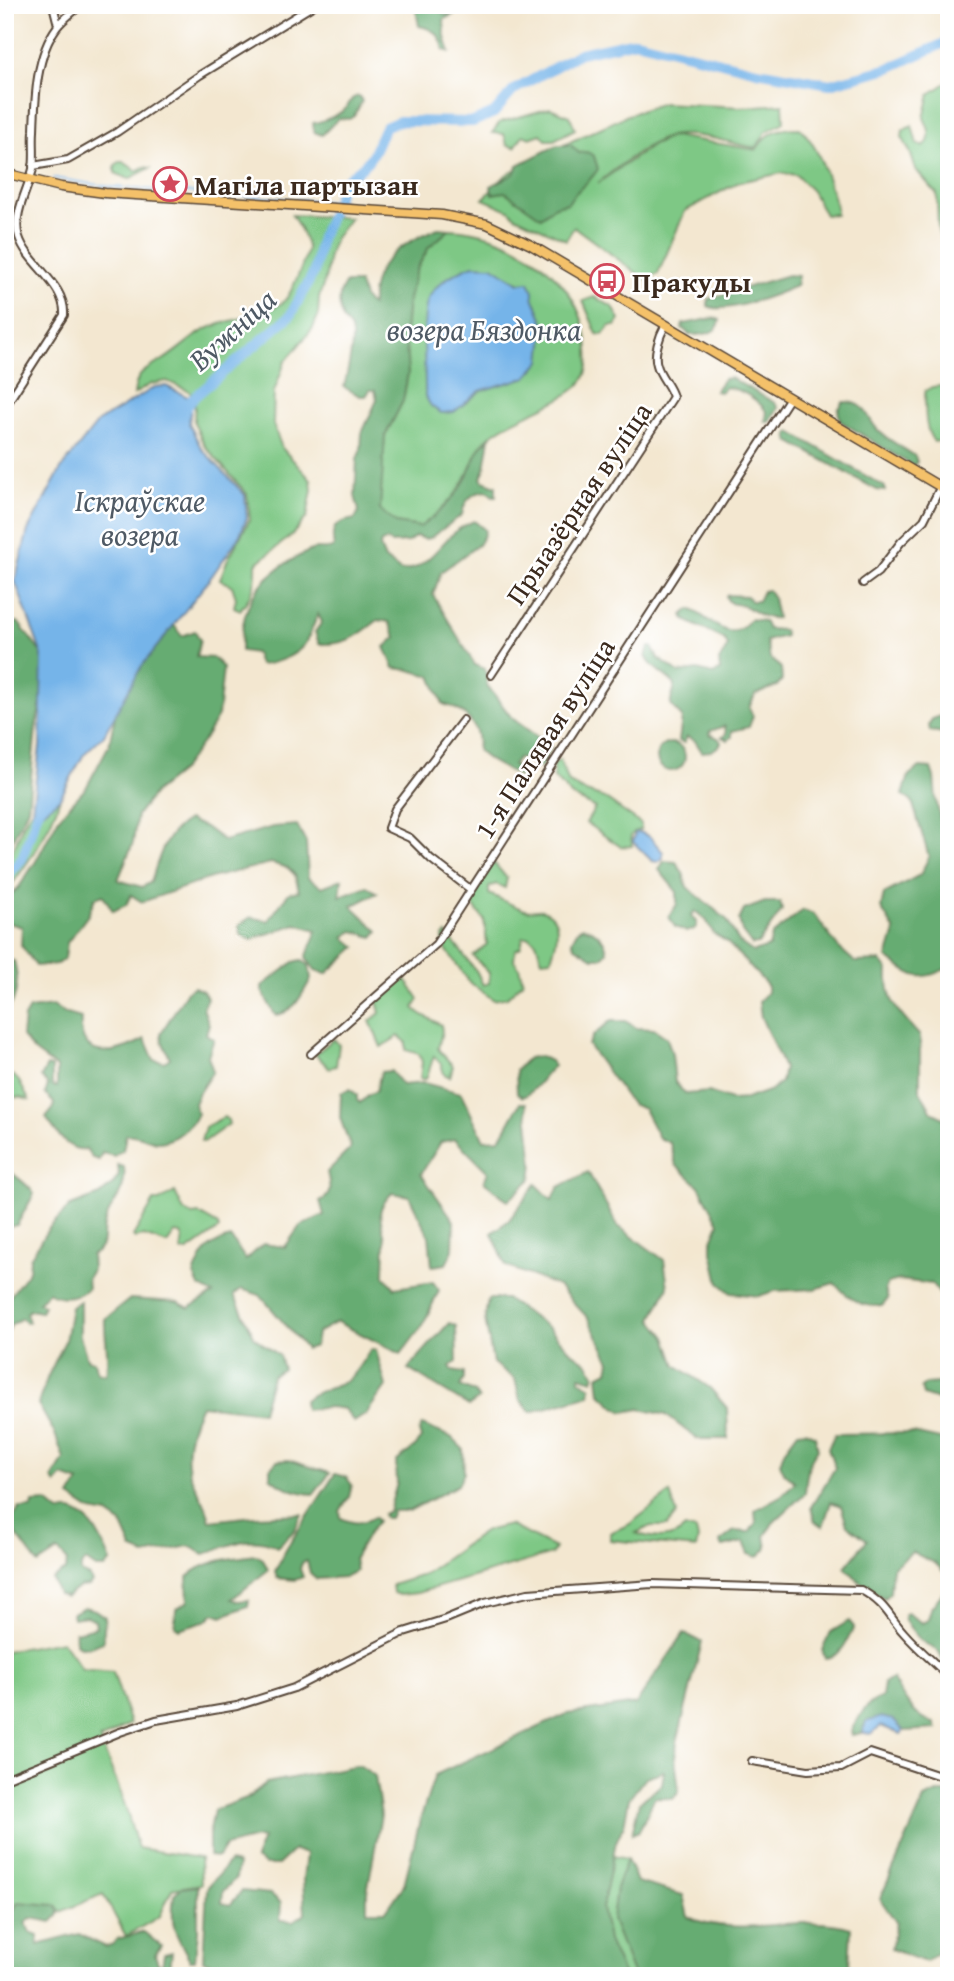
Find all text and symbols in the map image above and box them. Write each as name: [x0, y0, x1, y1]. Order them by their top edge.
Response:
place label: Магіла партызан: [194, 164, 418, 205]
place icon: Магіла партызан: [151, 165, 189, 203]
place label: Пракуды: [632, 261, 751, 302]
bus stop icon: Пракуды: [588, 262, 626, 300]
water label: Вужніца: [178, 278, 286, 381]
water label: возера Бяздонка: [387, 307, 581, 351]
street label: Прыазёрная вуліца: [495, 393, 662, 613]
water label: Іскраўскае возера: [75, 478, 205, 556]
street label: 1-я Палявая вуліца: [464, 629, 625, 847]

